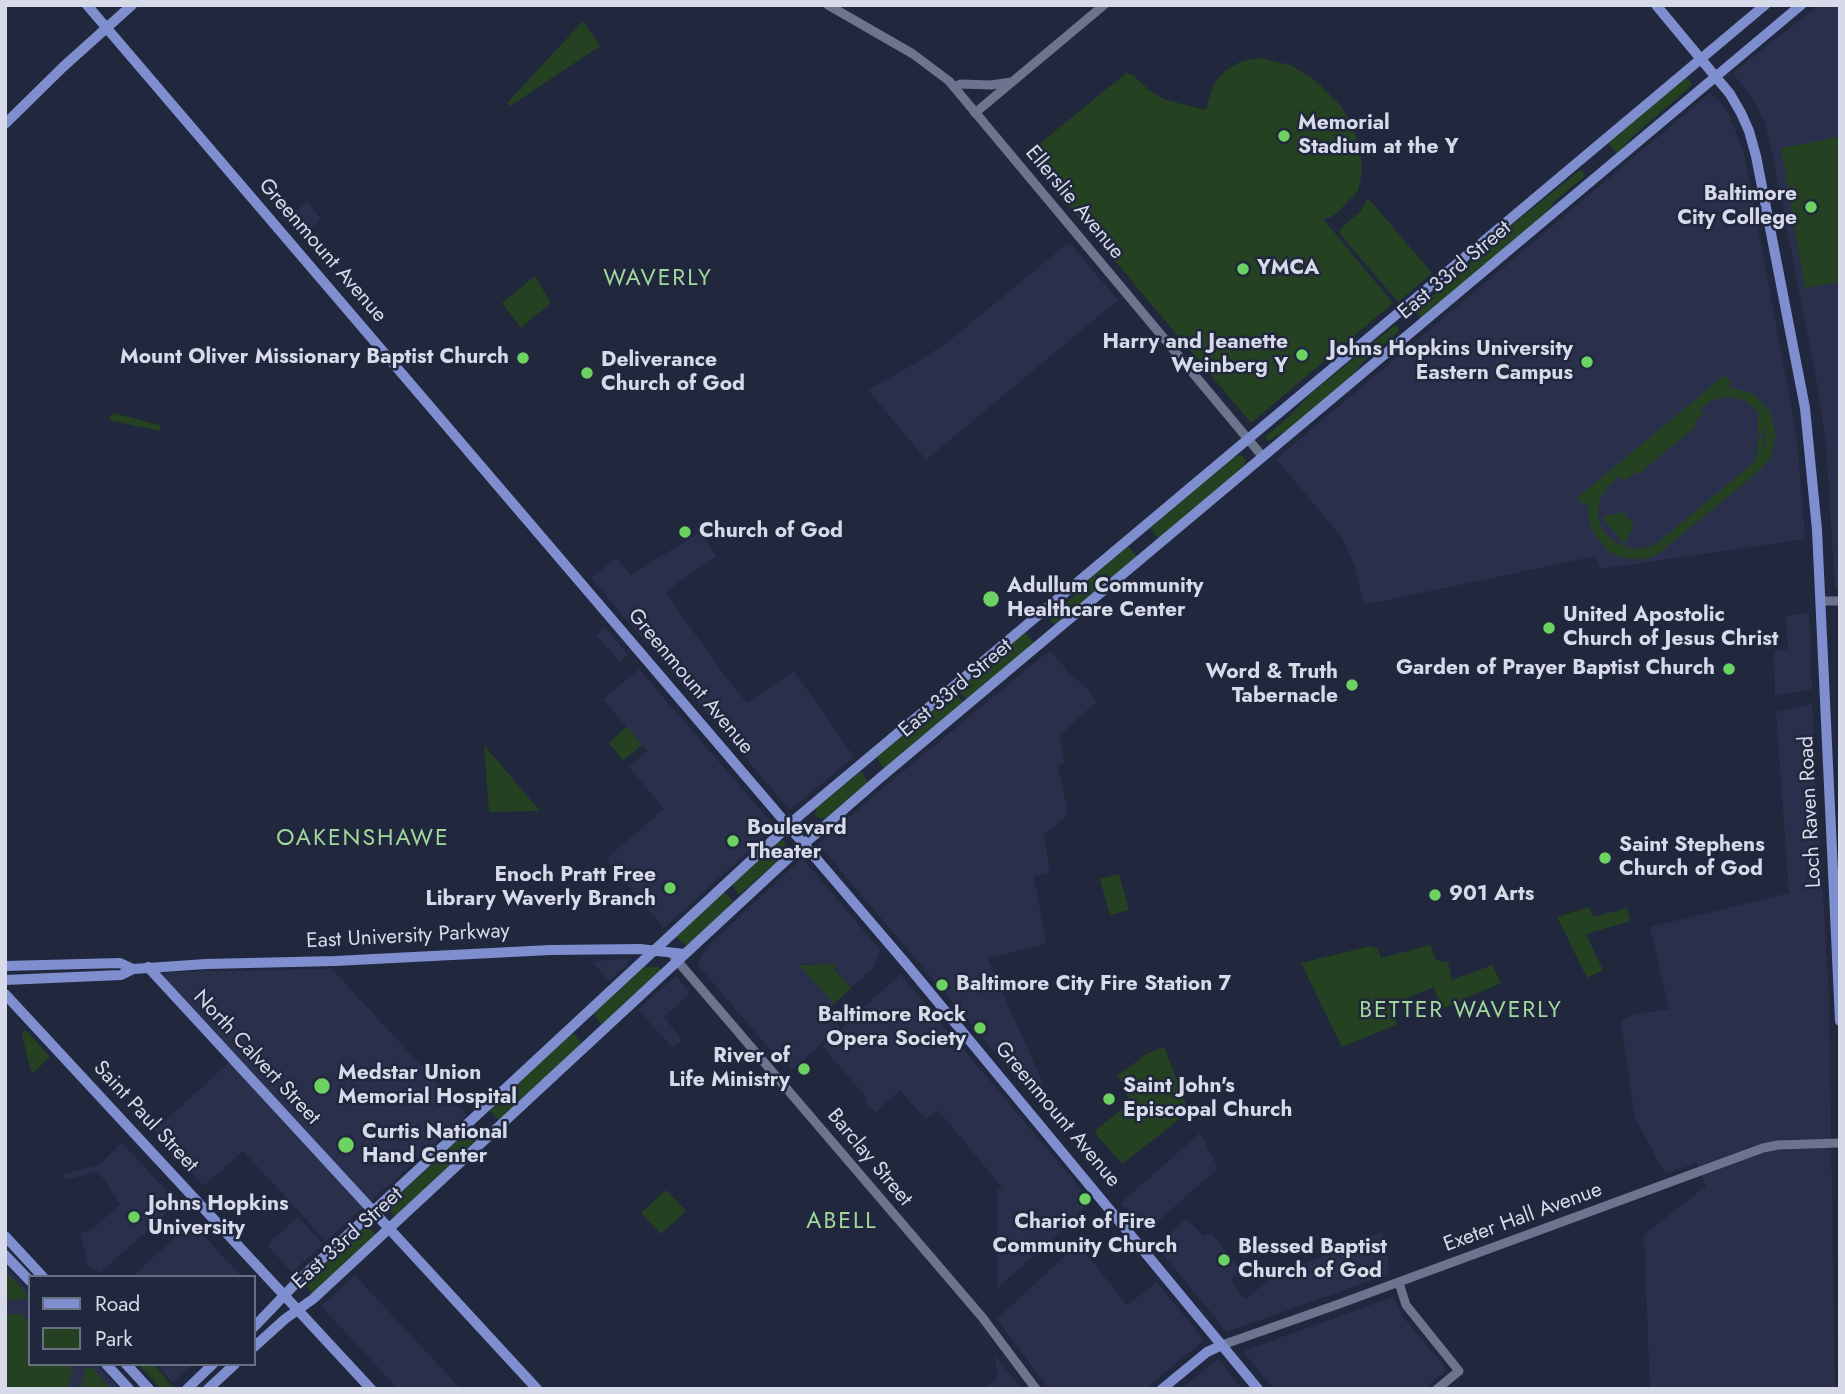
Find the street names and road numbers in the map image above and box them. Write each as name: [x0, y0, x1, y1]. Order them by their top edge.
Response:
street label: Ellerslie Avenue: [1019, 141, 1129, 265]
street label: Greenmount Avenue: [253, 174, 391, 328]
street label: East 33rd Street: [1393, 216, 1517, 326]
street label: Greenmount Avenue: [622, 604, 758, 760]
street label: East 33rd Street: [894, 634, 1018, 744]
street label: Loch Raven Road: [1794, 735, 1828, 889]
street label: East University Parkway: [306, 919, 510, 955]
street label: North Calvert Street: [187, 985, 325, 1131]
street label: Greenmount Avenue: [989, 1037, 1125, 1193]
street label: Saint Paul Street: [87, 1056, 203, 1178]
street label: Barclay Street: [821, 1104, 917, 1212]
street label: Exeter Hall Avenue: [1440, 1178, 1606, 1258]
street label: East 33rd Street: [288, 1183, 408, 1295]

